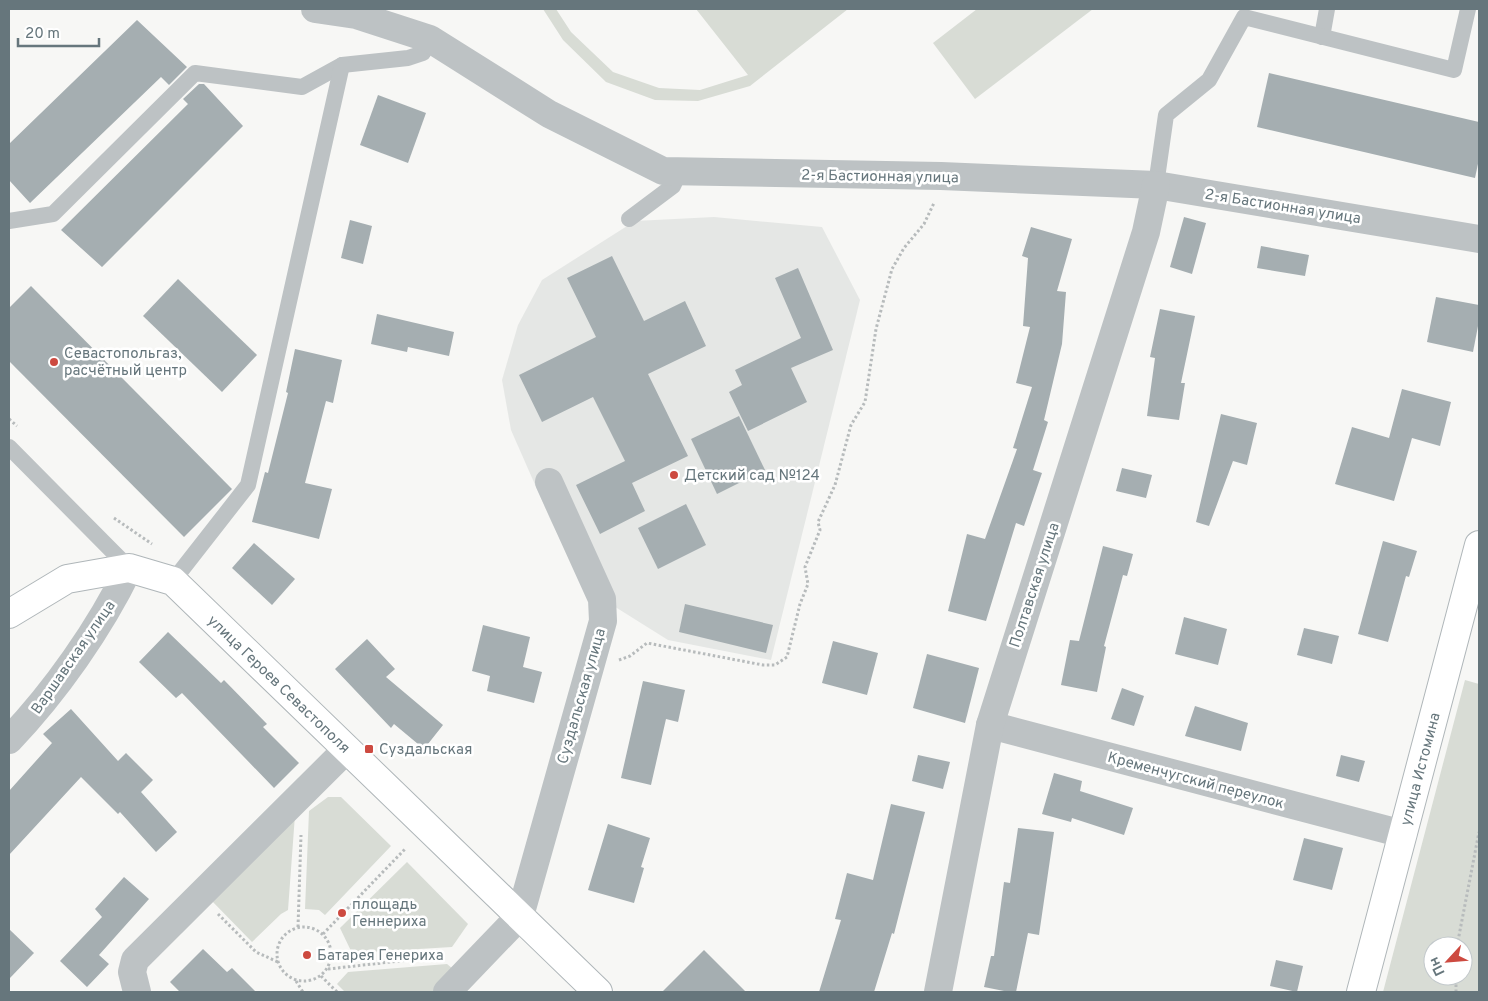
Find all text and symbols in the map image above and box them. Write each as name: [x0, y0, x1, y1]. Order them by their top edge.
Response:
scale bar: [18, 15, 99, 47]
text: 20 m: [25, 25, 60, 44]
street label: 2-я Бастионная улица: [801, 167, 959, 188]
street label: 2-я Бастионная улица: [1203, 186, 1362, 229]
place label: Севастопольгаз, расчётный центр: [64, 345, 187, 381]
marker: Севастопольгаз, расчётный центр: [48, 356, 60, 368]
place label: Детский сад №124: [684, 467, 820, 486]
marker: Детский сад №124: [668, 469, 680, 481]
street label: Полтавская улица: [1006, 520, 1065, 650]
street label: Варшавская улица: [28, 597, 121, 718]
street label: улица Героев Севастополя: [203, 612, 353, 758]
street label: Суздальская улица: [554, 626, 611, 766]
street label: улица Истомина: [1397, 711, 1446, 828]
place label: Суздальская: [379, 741, 472, 760]
marker: Суздальская: [363, 743, 375, 755]
street label: Кременчугский переулок: [1105, 749, 1286, 814]
place label: площадь Геннериха: [352, 896, 426, 932]
marker: площадь Геннериха: [336, 907, 348, 919]
north arrow: [1423, 936, 1473, 986]
place label: Батарея Генериха: [317, 947, 444, 966]
marker: Батарея Генериха: [301, 949, 313, 961]
text: Пн: [1426, 954, 1449, 978]

